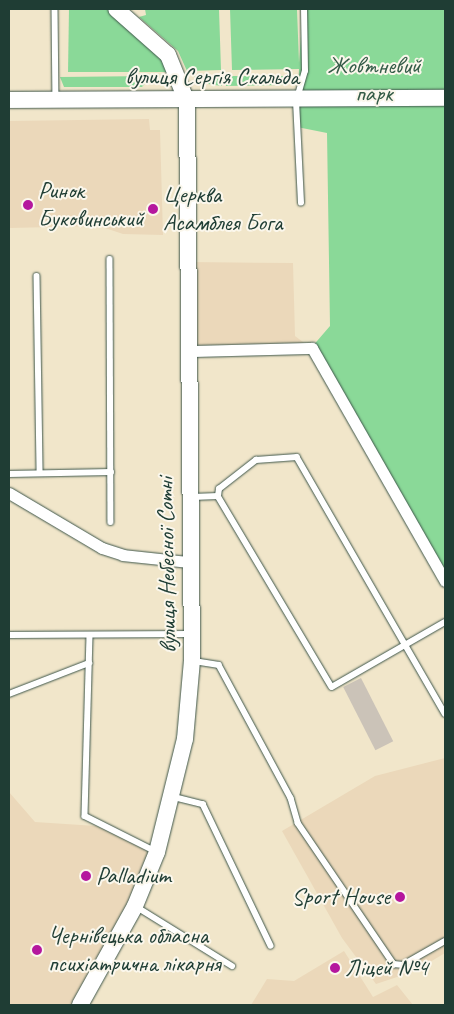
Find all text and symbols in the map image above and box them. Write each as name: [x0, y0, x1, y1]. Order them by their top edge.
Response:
park label: Жовтневий парк: [327, 52, 421, 108]
street label: вулиця Сергія Скальда: [124, 63, 300, 91]
place label: Ринок Буковинський: [38, 177, 144, 233]
place label: Церква Асамблея Бога: [163, 181, 282, 237]
marker: Ринок Буковинський: [22, 199, 34, 211]
marker: Церква Асамблея Бога: [147, 203, 159, 215]
street label: вулиця Небесної Сотні: [151, 477, 183, 653]
place label: Palladium: [96, 862, 171, 890]
marker: Palladium: [80, 870, 92, 882]
place label: Sport House: [292, 883, 390, 911]
marker: Sport House: [394, 891, 406, 903]
place label: Чернівецька обласна психіатрична лікарня: [48, 922, 222, 978]
marker: Чернівецька обласна психіатрична лікарня: [30, 943, 44, 957]
place label: Ліцей №4: [345, 954, 428, 982]
marker: Ліцей №4: [329, 962, 341, 974]

